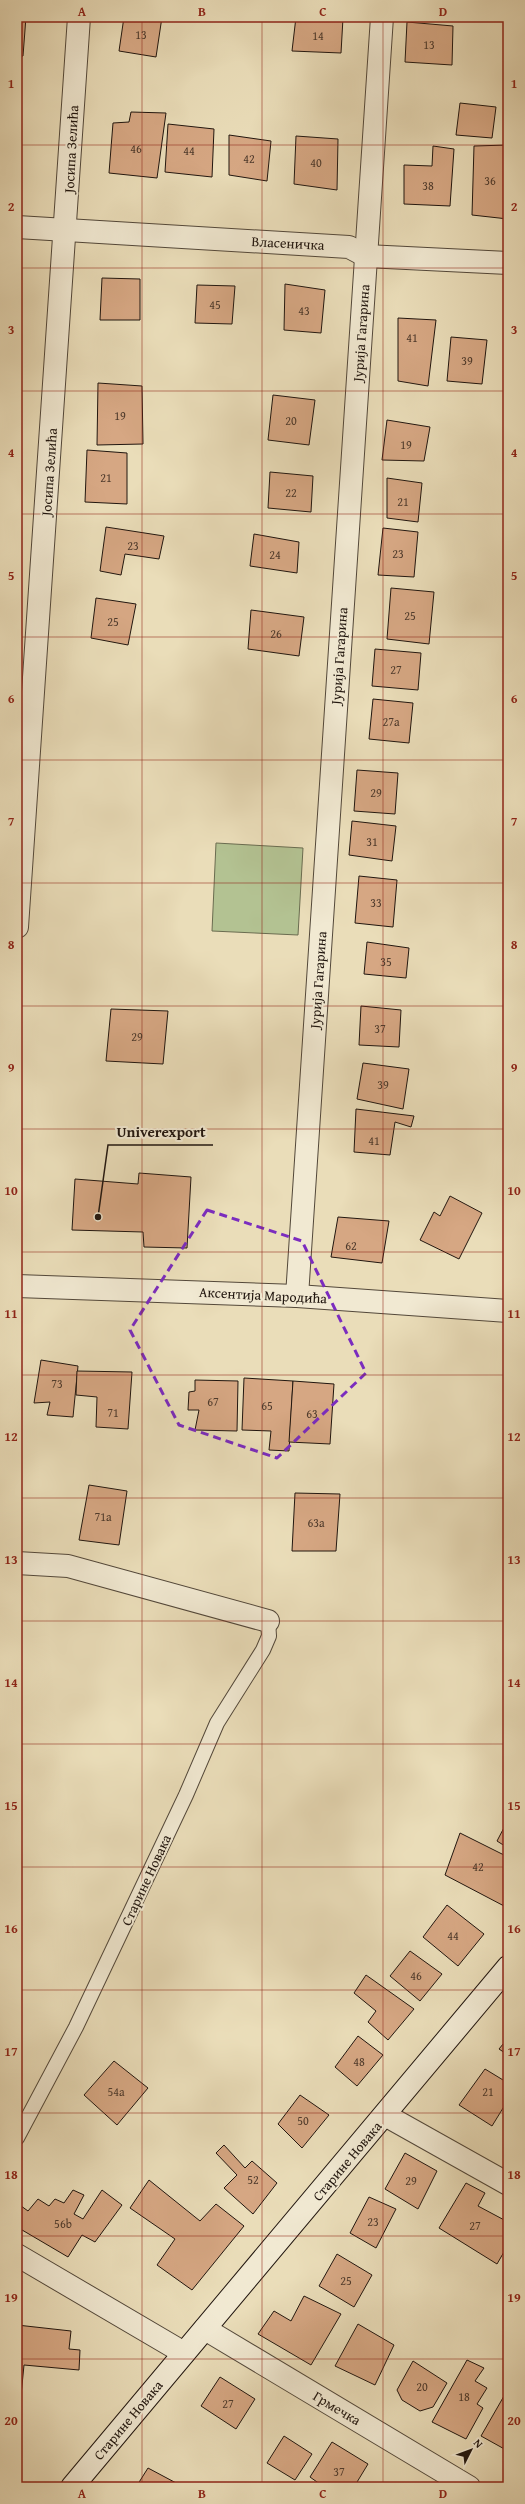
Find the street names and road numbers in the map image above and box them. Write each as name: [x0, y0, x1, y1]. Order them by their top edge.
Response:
street label: Јосипа Зелића: [59, 104, 83, 196]
street label: Власеничка: [251, 231, 325, 255]
street label: Јурија Гагарина: [347, 283, 374, 384]
street label: Јосипа Зелића: [36, 427, 62, 519]
street label: Јурија Гагарина: [325, 606, 352, 707]
street label: Јурија Гагарина: [304, 930, 331, 1031]
street label: Аксентија Мародића: [198, 1282, 328, 1308]
street label: Старине Новака: [116, 1831, 176, 1929]
street label: Старине Новака: [308, 2117, 387, 2205]
street label: Старине Новака: [89, 2376, 168, 2464]
street label: Грмечка: [309, 2386, 365, 2430]

